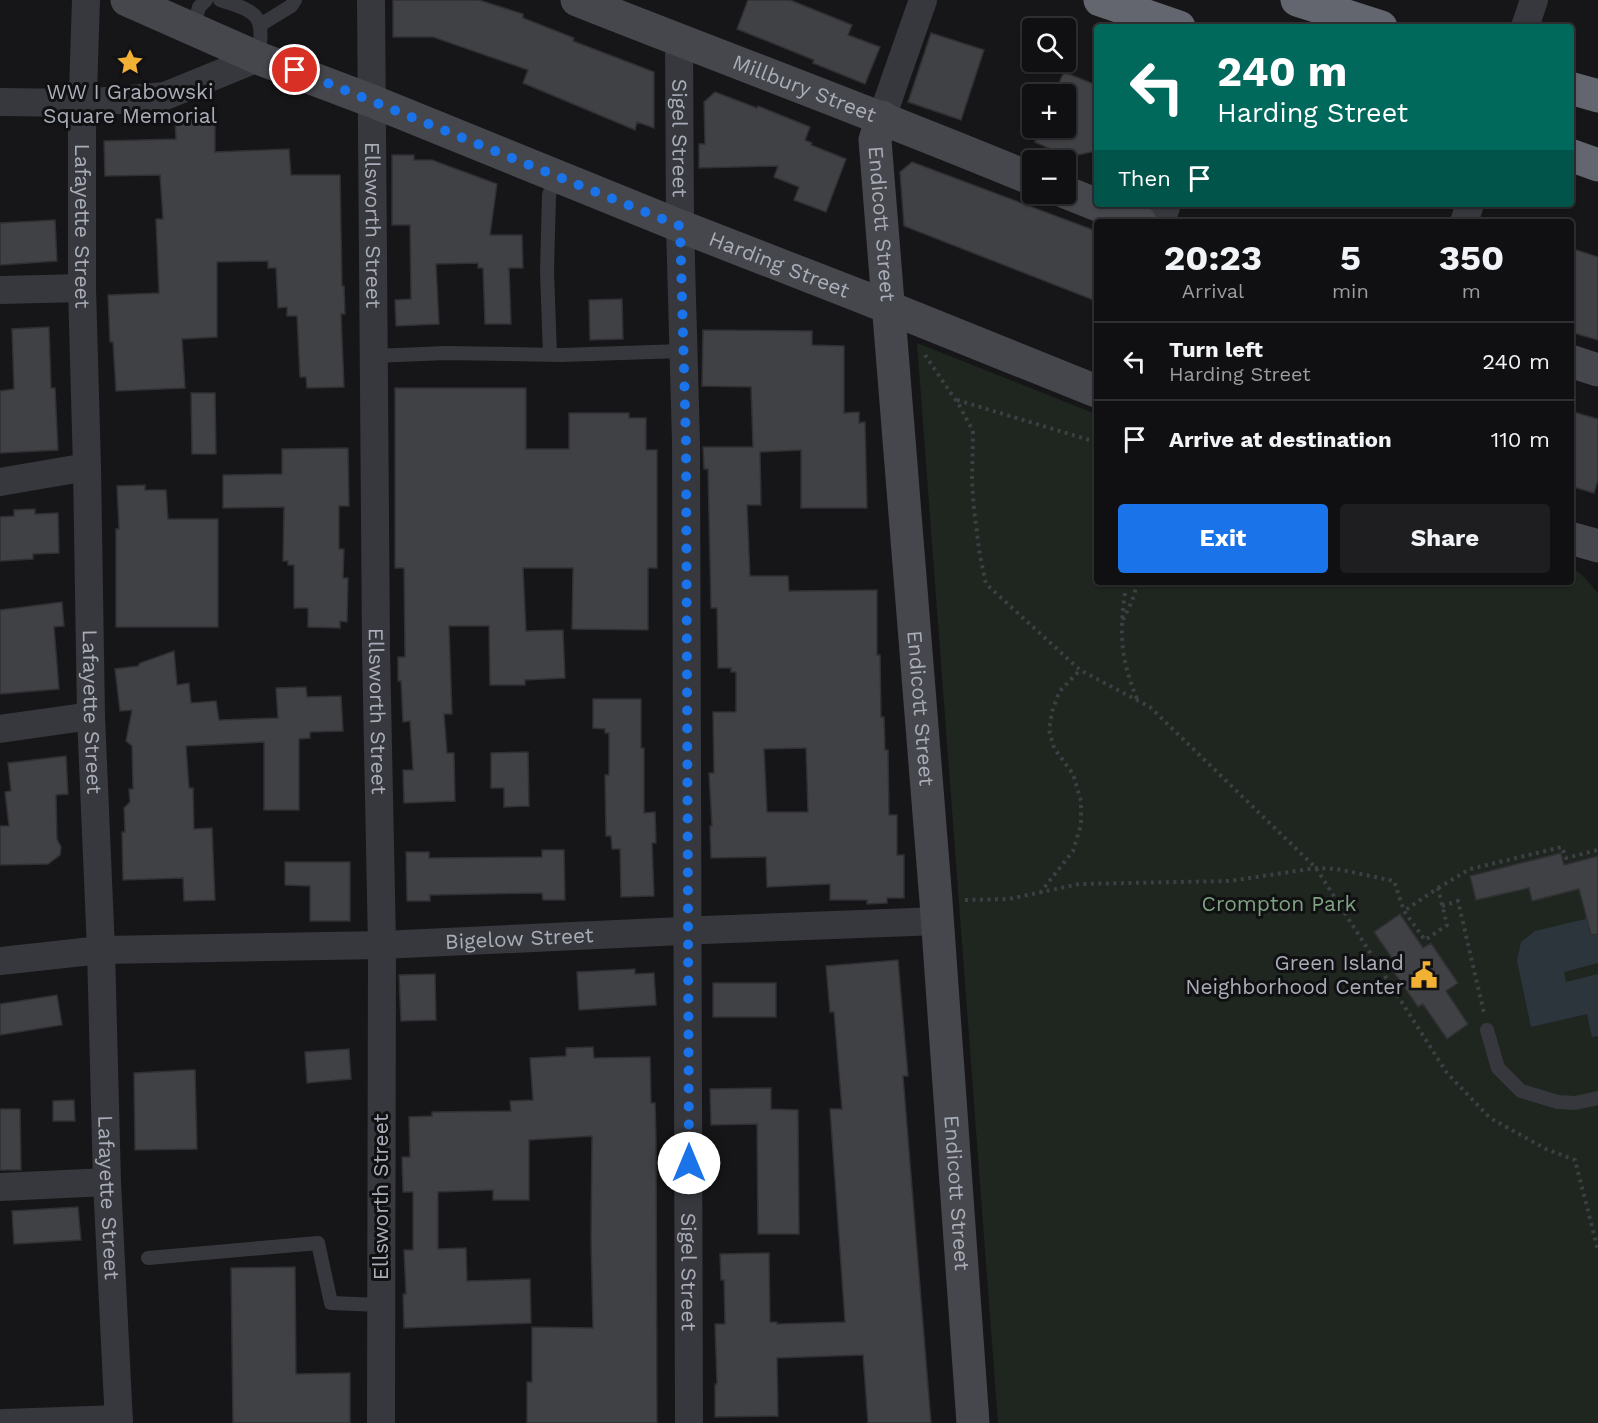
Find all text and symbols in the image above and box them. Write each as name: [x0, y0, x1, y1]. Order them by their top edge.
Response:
map controls: [1022, 18, 1076, 204]
button: search: [1022, 18, 1076, 72]
pin: [269, 44, 320, 95]
place icon: WW I Grabowski Square Memorial: [115, 47, 145, 77]
text: 240 m: [1217, 47, 1347, 96]
icon: left: [1118, 48, 1196, 126]
street label: Millbury Street: [729, 49, 880, 127]
icon: arrive: [278, 53, 311, 86]
place label: WW I Grabowski Square Memorial: [43, 79, 218, 128]
street label: Sigel Street: [667, 79, 693, 197]
button: +: [1022, 84, 1076, 138]
text: Harding Street: [1217, 97, 1408, 129]
street label: Ellsworth Street: [360, 142, 386, 309]
street label: Lafayette Street: [70, 144, 96, 309]
street label: Endicott Street: [864, 145, 901, 303]
button: −: [1022, 150, 1076, 204]
icon: arrive: [1183, 162, 1216, 195]
text: Then: [1118, 166, 1171, 191]
street label: Harding Street: [706, 226, 853, 303]
text: 20:23: [1164, 237, 1262, 279]
text: 5: [1340, 237, 1361, 279]
text: 350: [1439, 237, 1504, 279]
text: Arrival: [1182, 279, 1244, 303]
text: min: [1332, 279, 1369, 303]
text: m: [1462, 279, 1481, 303]
text: Turn left: [1169, 337, 1263, 362]
icon: left: [1118, 345, 1151, 378]
text: 240 m: [1482, 349, 1550, 374]
text: Harding Street: [1169, 362, 1311, 386]
icon: arrive: [1118, 423, 1151, 456]
text: Arrive at destination: [1169, 427, 1392, 452]
text: 110 m: [1491, 427, 1550, 452]
button: Exit: [1118, 504, 1328, 573]
button: Share: [1340, 504, 1550, 573]
street label: Ellsworth Street: [364, 627, 392, 795]
street label: Lafayette Street: [78, 629, 107, 795]
street label: Endicott Street: [902, 629, 940, 787]
park label: Crompton Park: [1202, 891, 1357, 916]
street label: Bigelow Street: [444, 922, 594, 954]
place label: Green Island Neighborhood Center: [1185, 950, 1404, 999]
public building icon: Green Island Neighborhood Center: [1409, 960, 1439, 990]
street label: Ellsworth Street: [368, 1113, 393, 1280]
street label: Endicott Street: [939, 1114, 975, 1272]
street label: Lafayette Street: [93, 1115, 125, 1281]
position arrow: [657, 1131, 721, 1195]
street label: Sigel Street: [676, 1213, 702, 1331]

